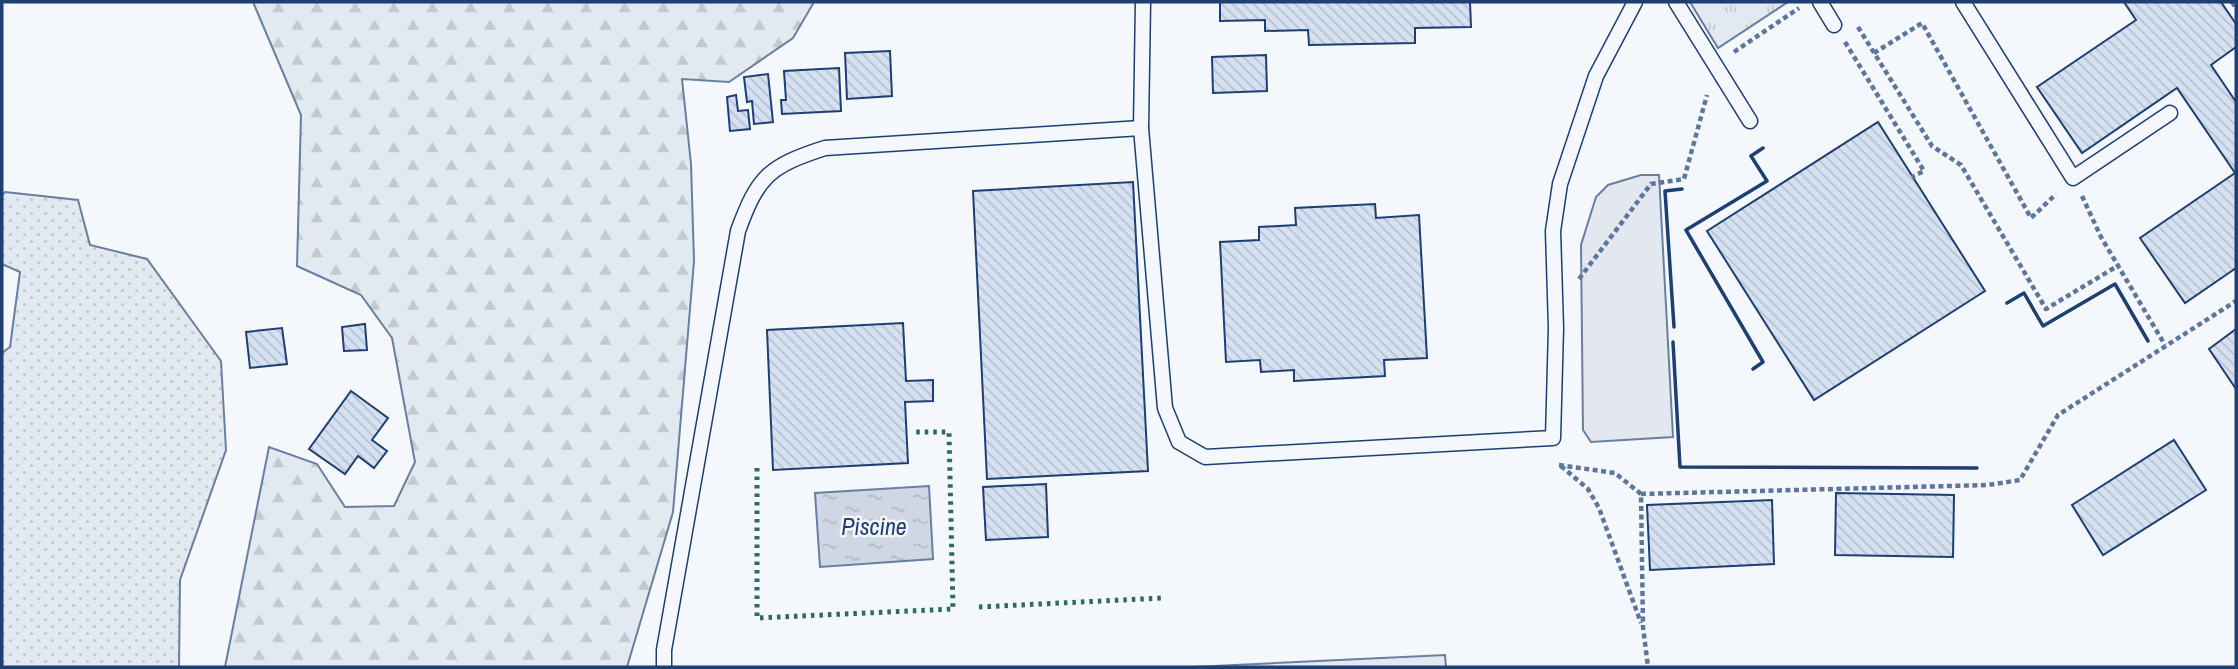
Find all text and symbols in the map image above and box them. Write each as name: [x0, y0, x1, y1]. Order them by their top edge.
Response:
water label: Piscine: [841, 510, 907, 542]

